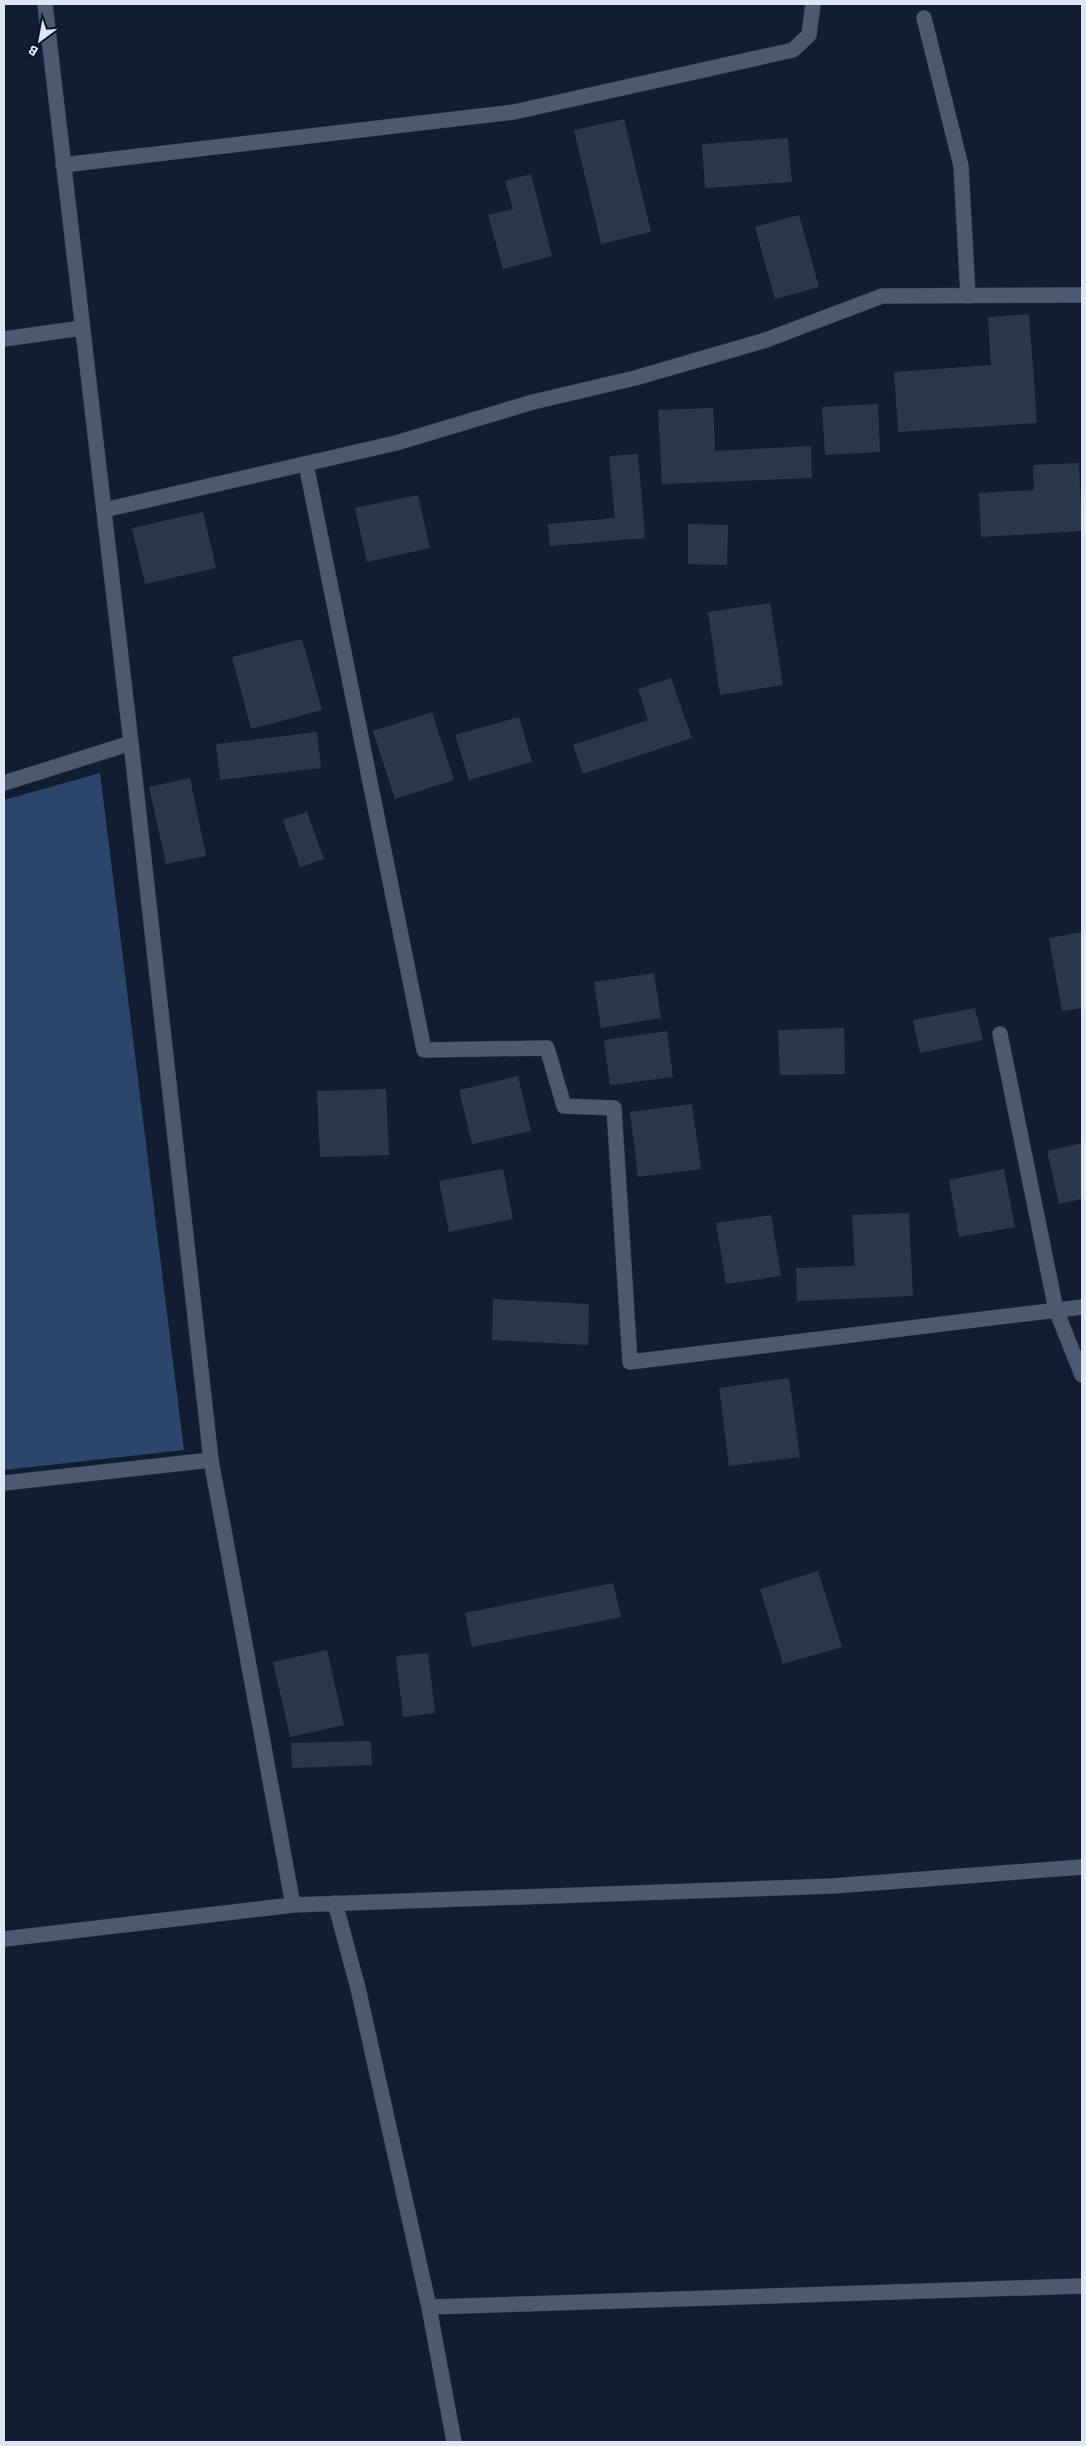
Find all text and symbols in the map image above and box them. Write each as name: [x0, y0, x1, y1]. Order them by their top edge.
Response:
north arrow: [15, 15, 65, 65]
text: B: [24, 39, 43, 61]

